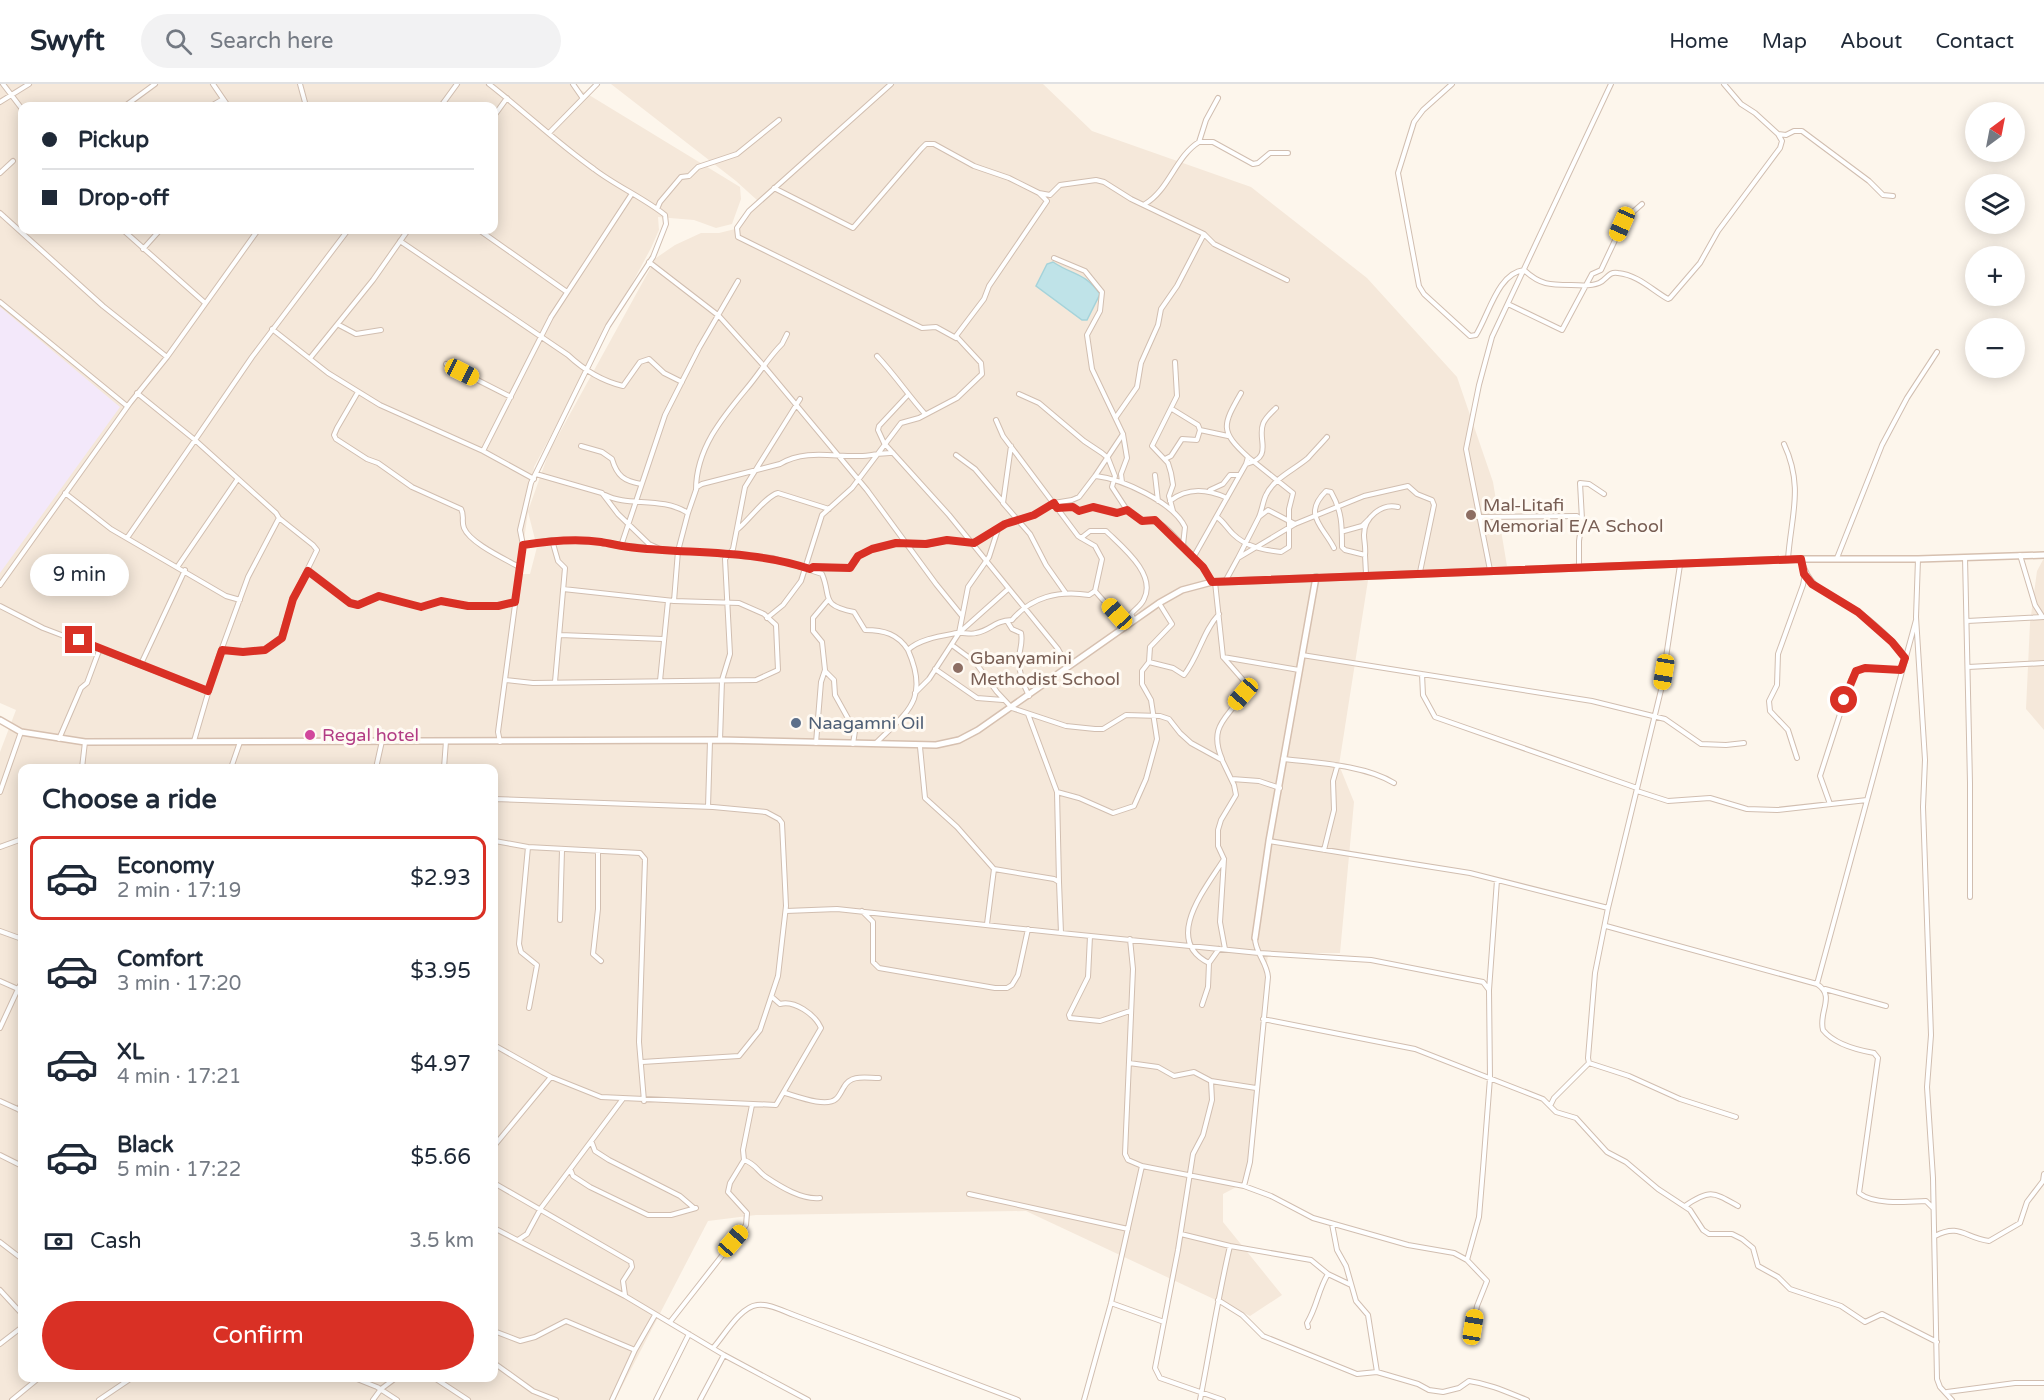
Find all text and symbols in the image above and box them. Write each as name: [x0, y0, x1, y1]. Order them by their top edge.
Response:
search box: [141, 14, 561, 68]
text: Swyft: [30, 24, 105, 58]
icon: search: [162, 25, 195, 58]
text: Search here: [210, 28, 333, 54]
text: Home: [1669, 29, 1729, 54]
text: Map: [1762, 29, 1807, 54]
text: About: [1840, 29, 1902, 54]
text: Contact: [1935, 29, 2014, 54]
north arrow: [1965, 102, 2025, 162]
map controls: [1965, 102, 2025, 378]
text: Pickup: [78, 127, 149, 153]
button: layers: [1965, 174, 2025, 234]
text: Drop-off: [78, 185, 169, 211]
car: [1606, 204, 1638, 244]
button: +: [1965, 246, 2025, 306]
button: −: [1965, 318, 2025, 378]
car: [442, 356, 482, 388]
place label: Mal-Litafi Memorial E/A School: [1483, 494, 1663, 537]
marker: Mal-Litafi Memorial E/A School: [1464, 508, 1478, 522]
callout: 9 min: [29, 553, 128, 595]
text: 9 min: [53, 563, 106, 587]
car: [1098, 595, 1136, 633]
route end: [65, 626, 92, 653]
place label: Gbanyamini Methodist School: [970, 647, 1120, 690]
car: [1652, 653, 1676, 691]
marker: Gbanyamini Methodist School: [951, 661, 965, 675]
car: [1224, 675, 1262, 713]
route start: [1830, 686, 1857, 713]
place label: Naagamni Oil: [808, 712, 924, 734]
marker: Naagamni Oil: [789, 716, 803, 730]
place label: Regal hotel: [322, 724, 419, 746]
marker: Regal hotel: [303, 728, 317, 742]
text: Choose a ride: [42, 783, 217, 816]
icon: car: [45, 851, 99, 905]
text: Economy: [117, 853, 214, 879]
text: $2.93: [410, 865, 471, 891]
text: 2 min · 17:19: [117, 879, 241, 903]
icon: car: [45, 944, 99, 998]
text: Comfort: [117, 946, 203, 972]
text: $3.95: [410, 958, 471, 984]
text: 3 min · 17:20: [117, 972, 241, 996]
icon: car: [45, 1037, 99, 1091]
text: XL: [117, 1039, 144, 1065]
text: $4.97: [410, 1051, 471, 1077]
text: 4 min · 17:21: [117, 1065, 241, 1089]
icon: car: [45, 1130, 99, 1184]
text: Black: [117, 1132, 174, 1158]
text: $5.66: [410, 1144, 471, 1170]
text: 5 min · 17:22: [117, 1158, 241, 1182]
car: [714, 1222, 752, 1260]
icon: cash: [42, 1225, 75, 1258]
text: Cash: [90, 1228, 142, 1254]
text: 3.5 km: [409, 1229, 474, 1253]
button: Confirm: [42, 1301, 474, 1370]
car: [1461, 1308, 1485, 1346]

